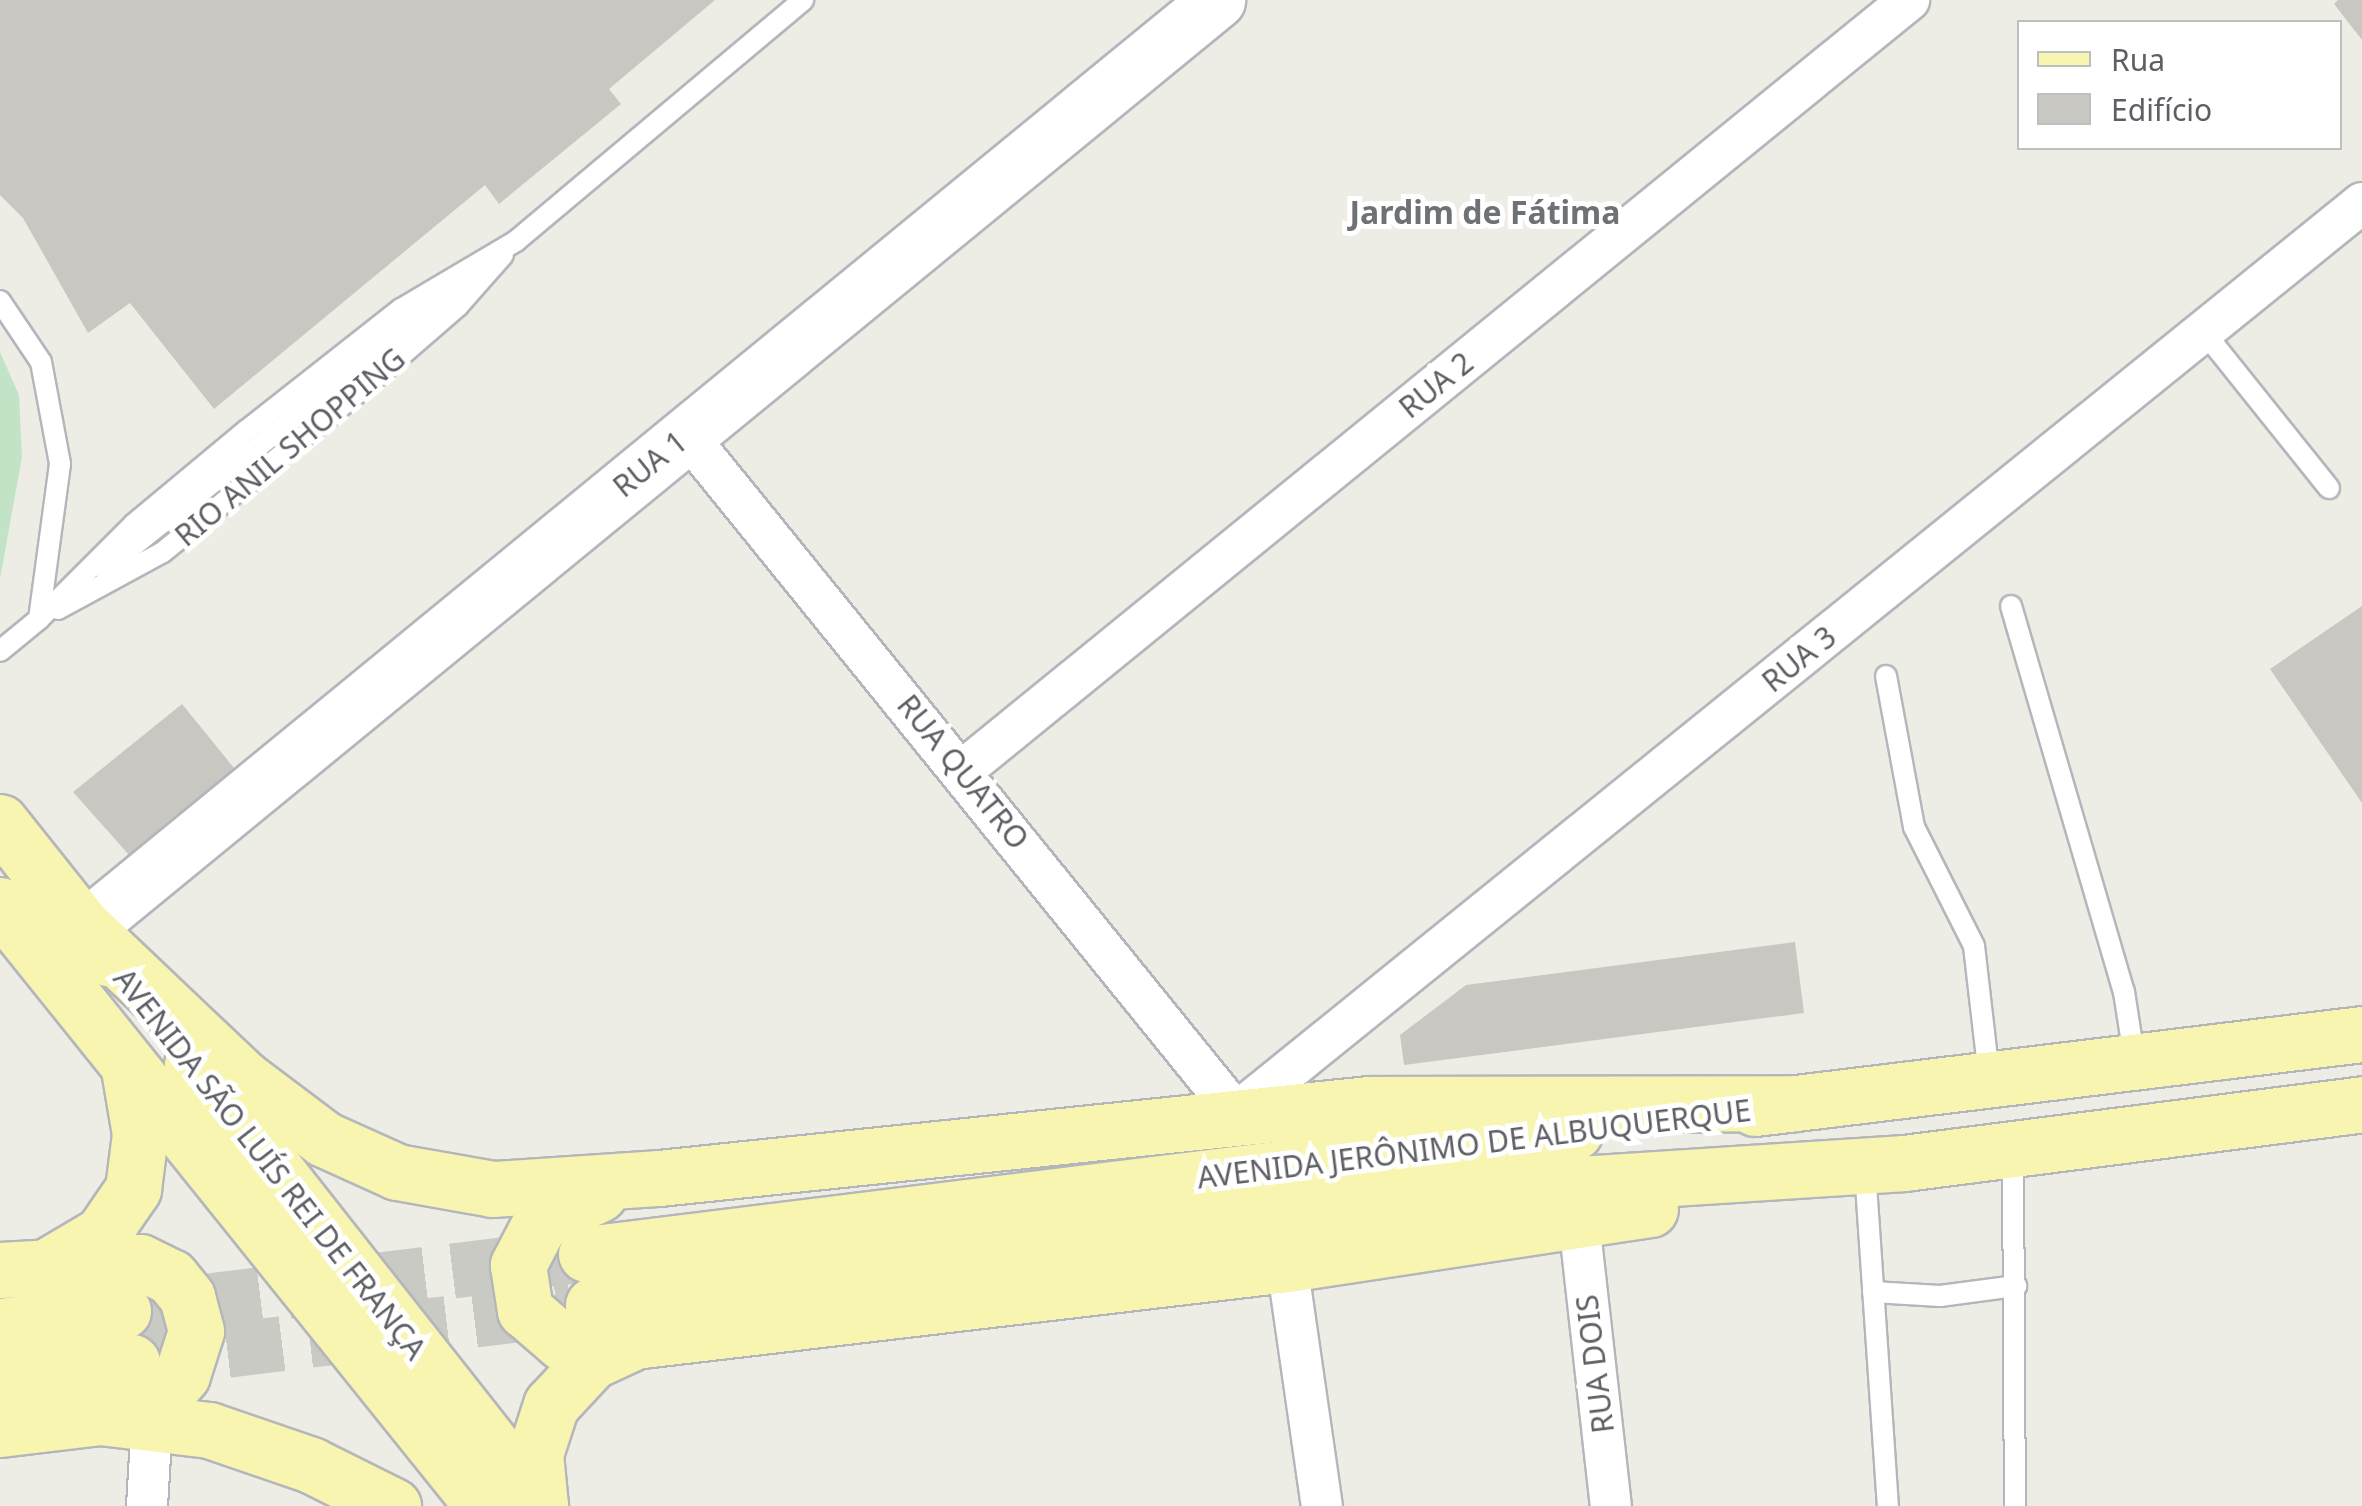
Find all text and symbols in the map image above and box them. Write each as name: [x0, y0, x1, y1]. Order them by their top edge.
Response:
legend: [2017, 20, 2342, 150]
text: Rua: [2111, 39, 2165, 80]
text: Edifício: [2111, 89, 2212, 130]
district label: Jardim de Fátima: [1350, 193, 1620, 231]
street label: RIO ANIL SHOPPING: [168, 340, 412, 554]
street label: RUA 2: [1392, 344, 1480, 426]
street label: RUA 1: [606, 423, 694, 505]
street label: RUA 3: [1755, 618, 1843, 700]
street label: RUA QUATRO: [890, 688, 1036, 856]
street label: AVENIDA SÃO LUÍS REI DE FRANÇA: [106, 961, 434, 1367]
street label: AVENIDA JERÔNIMO DE ALBUQUERQUE: [1195, 1092, 1753, 1196]
street label: RUA DOIS: [1569, 1293, 1621, 1435]

